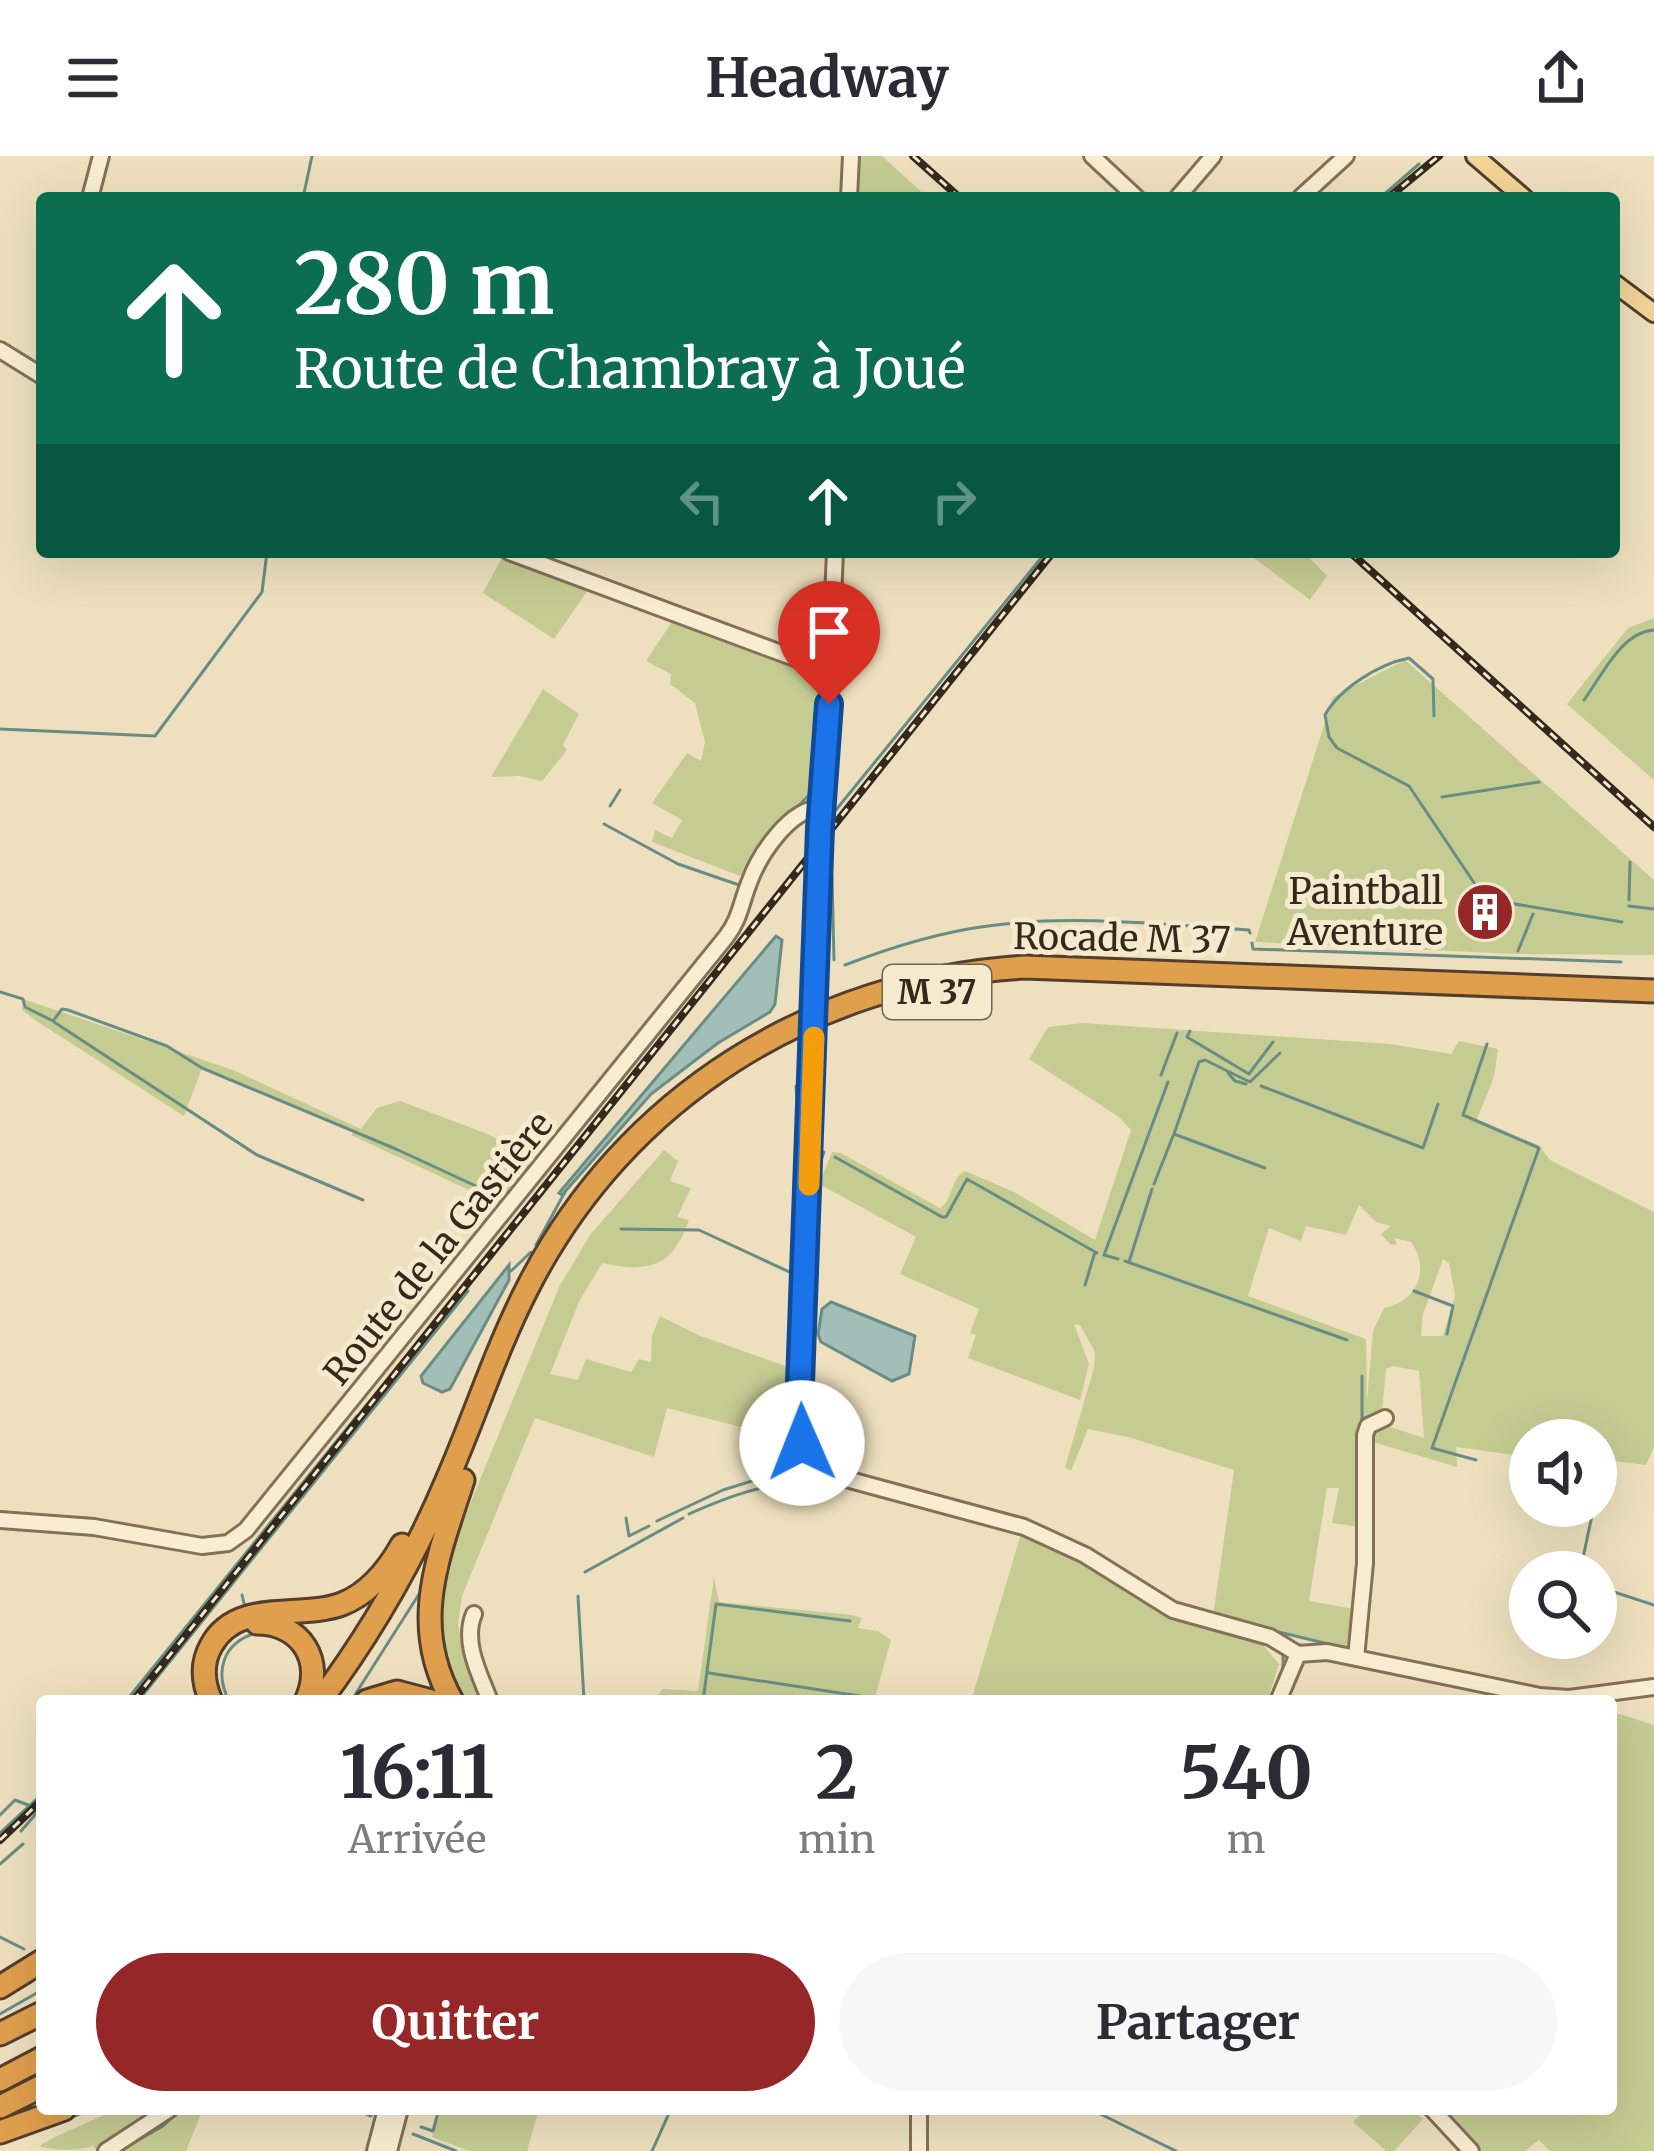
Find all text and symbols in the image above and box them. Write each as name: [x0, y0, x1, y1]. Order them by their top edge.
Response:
text: Headway: [705, 44, 949, 112]
icon: menu: [60, 45, 126, 111]
icon: share: [1528, 45, 1594, 111]
text: 280 m: [294, 231, 554, 337]
icon: ahead: [96, 240, 252, 396]
text: Route de Chambray à Joué: [294, 335, 965, 403]
icon: left: [669, 468, 735, 534]
icon: ahead: [795, 468, 861, 534]
icon: right: [921, 468, 987, 534]
pin: [778, 581, 880, 704]
icon: arrive: [796, 599, 862, 665]
place label: Paintball Aventure: [1286, 869, 1443, 955]
building icon: Paintball Aventure: [1454, 881, 1516, 943]
street label: Rocade M 37: [1013, 914, 1231, 963]
road number: M 37: [883, 965, 991, 1019]
street label: Route de la Gastière: [314, 1103, 562, 1394]
position arrow: [739, 1380, 865, 1506]
map controls: [1509, 1419, 1617, 1659]
button: sound: [1509, 1419, 1617, 1527]
button: search: [1509, 1551, 1617, 1659]
text: 16:11: [340, 1727, 494, 1818]
text: 2: [816, 1727, 858, 1818]
text: 540: [1179, 1727, 1313, 1818]
text: Arrivée: [348, 1815, 486, 1864]
text: min: [798, 1815, 875, 1864]
text: m: [1227, 1815, 1266, 1864]
button: Quitter: [96, 1953, 815, 2091]
button: Partager: [839, 1953, 1557, 2091]

